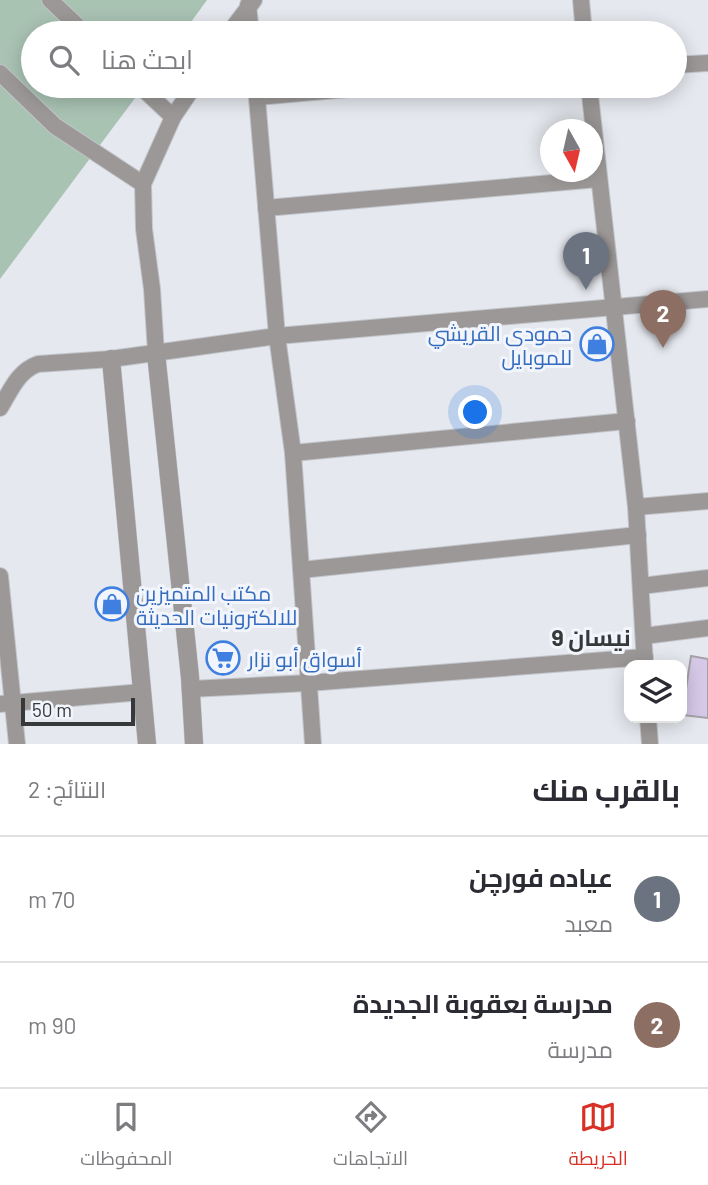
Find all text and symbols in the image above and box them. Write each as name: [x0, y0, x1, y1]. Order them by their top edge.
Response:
search box: [21, 21, 687, 98]
icon: search: [45, 41, 83, 79]
text: ابحث هنا: [101, 43, 193, 74]
north arrow: [540, 119, 603, 182]
pin: 1: [563, 232, 609, 290]
pin: 2: [640, 290, 686, 348]
place label: حمودي القريشي للموبايل: [428, 320, 572, 371]
shop icon: حمودي القريشي للموبايل: [578, 325, 616, 363]
your location: [458, 395, 492, 429]
place label: مكتب المتميزين للالكترونيات الحديثة: [136, 580, 297, 630]
shop icon: مكتب المتميزين للالكترونيات الحديثة: [93, 585, 131, 623]
district label: 9 نيسان: [551, 623, 631, 652]
supermarket icon: أسواق أبو نزار: [204, 639, 242, 677]
place label: أسواق أبو نزار: [247, 646, 362, 673]
map controls: [624, 660, 687, 723]
button: layers: [624, 660, 687, 723]
scale bar: [21, 695, 135, 727]
text: 50 m: [32, 698, 72, 721]
text: بالقرب منك: [532, 771, 680, 807]
text: النتائج: 2: [28, 775, 106, 803]
text: عياده فورچن: [469, 861, 613, 892]
text: 70 m: [28, 885, 76, 913]
text: 1: [653, 885, 661, 913]
text: معبد: [565, 909, 613, 937]
text: مدرسة بعقوبة الجديدة: [353, 987, 613, 1018]
text: 90 m: [28, 1011, 77, 1039]
text: 2: [651, 1011, 663, 1039]
text: مدرسة: [548, 1035, 613, 1063]
tab: المحفوظات: [80, 1098, 173, 1176]
tab: الاتجاهات: [333, 1098, 408, 1176]
tab: الخريطة: [569, 1098, 628, 1176]

